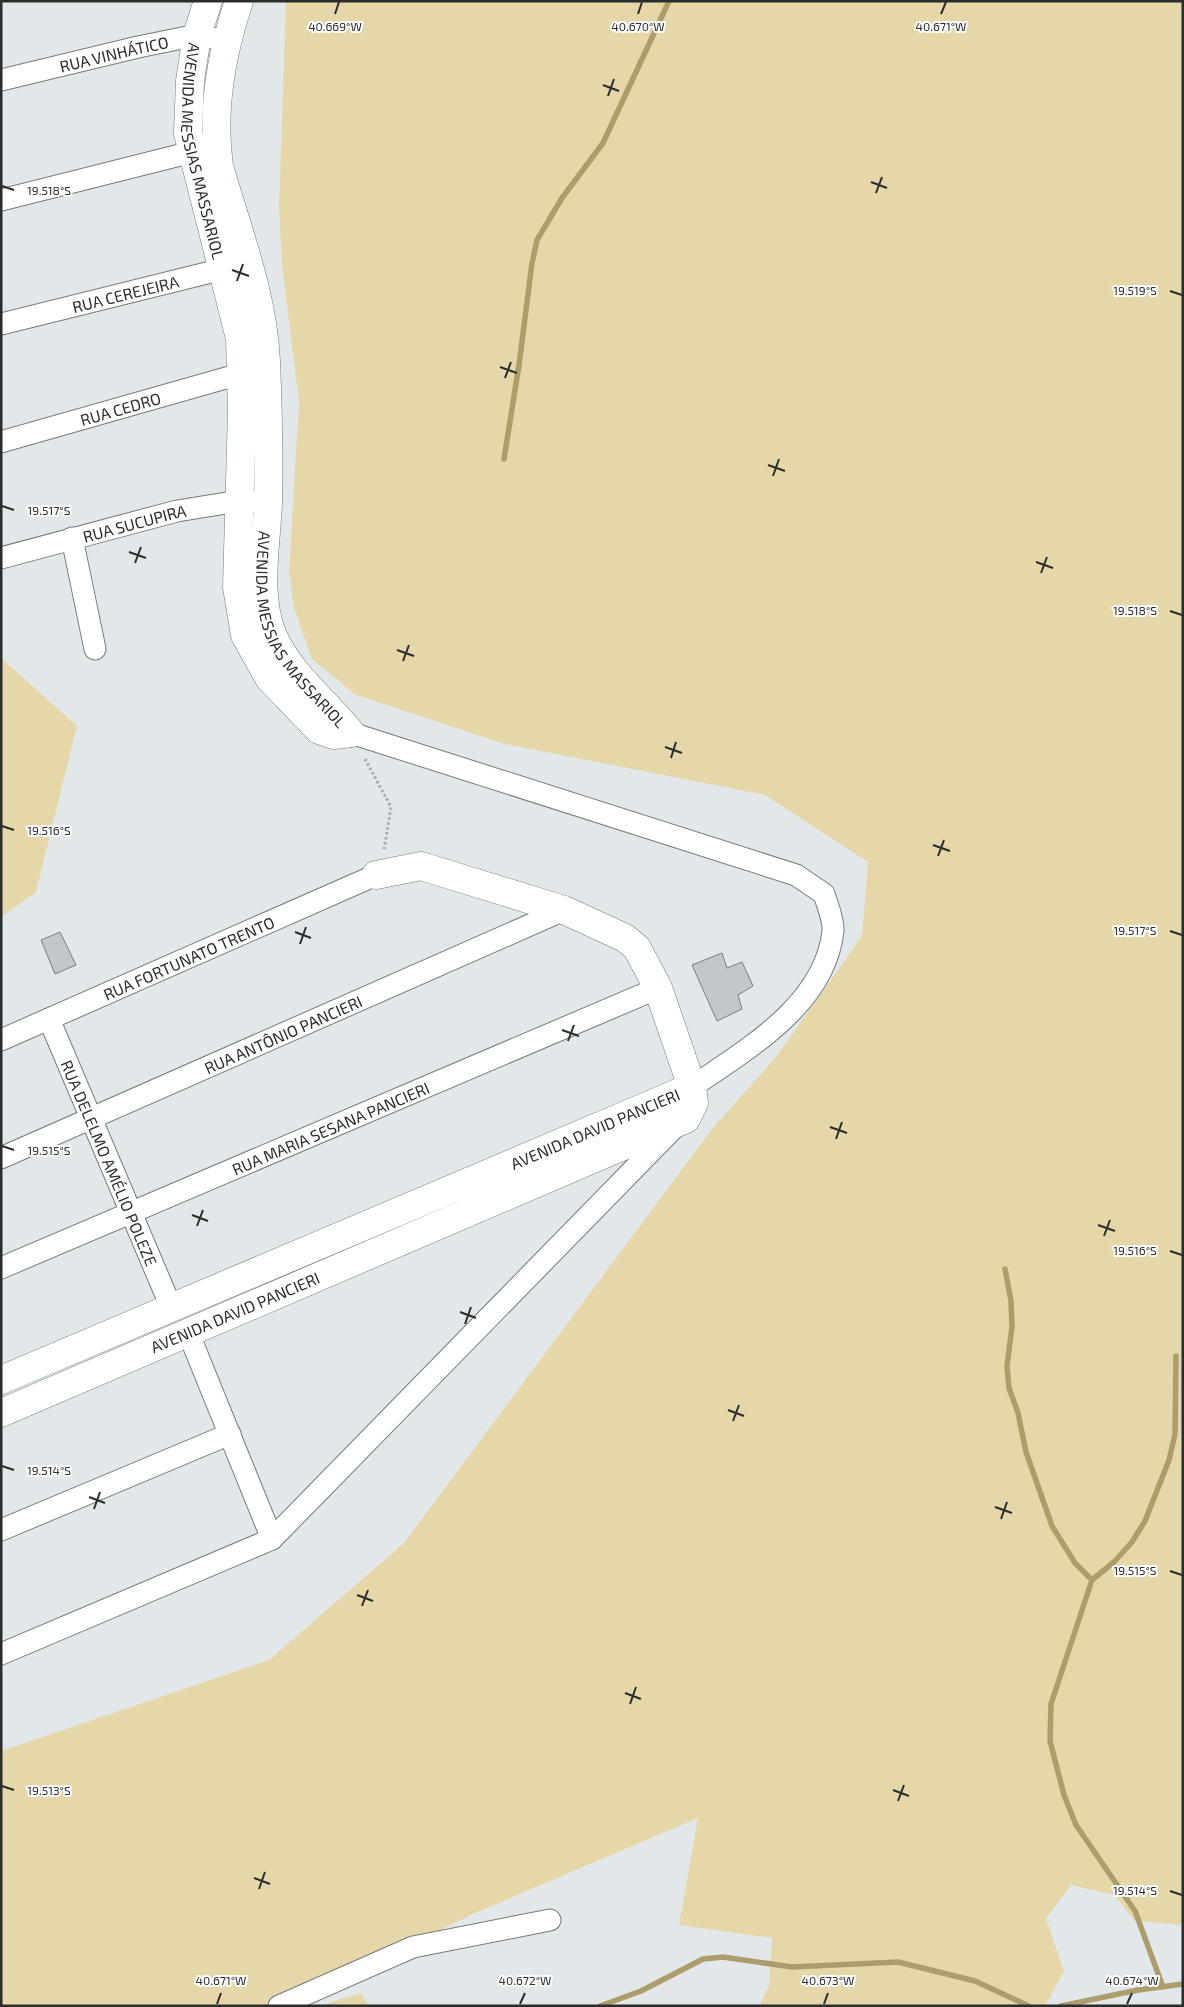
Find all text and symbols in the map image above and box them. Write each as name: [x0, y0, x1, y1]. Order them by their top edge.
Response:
text: 40.669°W: [308, 19, 362, 33]
text: 40.670°W: [611, 19, 665, 33]
text: 40.671°W: [916, 19, 966, 33]
street label: RUA VINHÁTICO: [57, 32, 170, 75]
street label: AVENIDA MESSIAS MASSARIOL: [179, 42, 229, 261]
text: 19.518°S: [27, 183, 71, 197]
street label: RUA CEREJEIRA: [70, 271, 181, 316]
text: 19.519°S: [1113, 283, 1157, 297]
street label: RUA CEDRO: [78, 388, 163, 429]
street label: RUA SUCUPIRA: [80, 500, 188, 545]
text: 19.517°S: [28, 503, 71, 517]
street label: AVENIDA MESSIAS MASSARIOL: [254, 530, 351, 731]
text: 19.518°S: [1113, 603, 1157, 617]
text: 19.516°S: [27, 823, 71, 837]
street label: RUA FORTUNATO TRENTO: [100, 911, 277, 1003]
text: 19.517°S: [1114, 923, 1157, 937]
street label: RUA ANTÔNIO PANCIERI: [201, 991, 365, 1077]
street label: RUA DELELMO AMÉLIO POLEZE: [58, 1057, 162, 1268]
street label: RUA MARIA SESANA PANCIERI: [229, 1077, 432, 1178]
street label: AVENIDA DAVID PANCIERI: [507, 1084, 682, 1172]
text: 19.515°S: [27, 1143, 71, 1157]
text: 19.516°S: [1113, 1243, 1157, 1257]
street label: AVENIDA DAVID PANCIERI: [148, 1268, 322, 1356]
text: 19.514°S: [27, 1463, 71, 1477]
text: 19.515°S: [1113, 1563, 1157, 1577]
text: 19.513°S: [27, 1783, 71, 1797]
text: 19.514°S: [1113, 1883, 1157, 1897]
text: 40.671°W: [196, 1973, 246, 1987]
text: 40.672°W: [499, 1973, 551, 1987]
text: 40.673°W: [802, 1973, 854, 1987]
text: 40.674°W: [1105, 1973, 1159, 1987]

